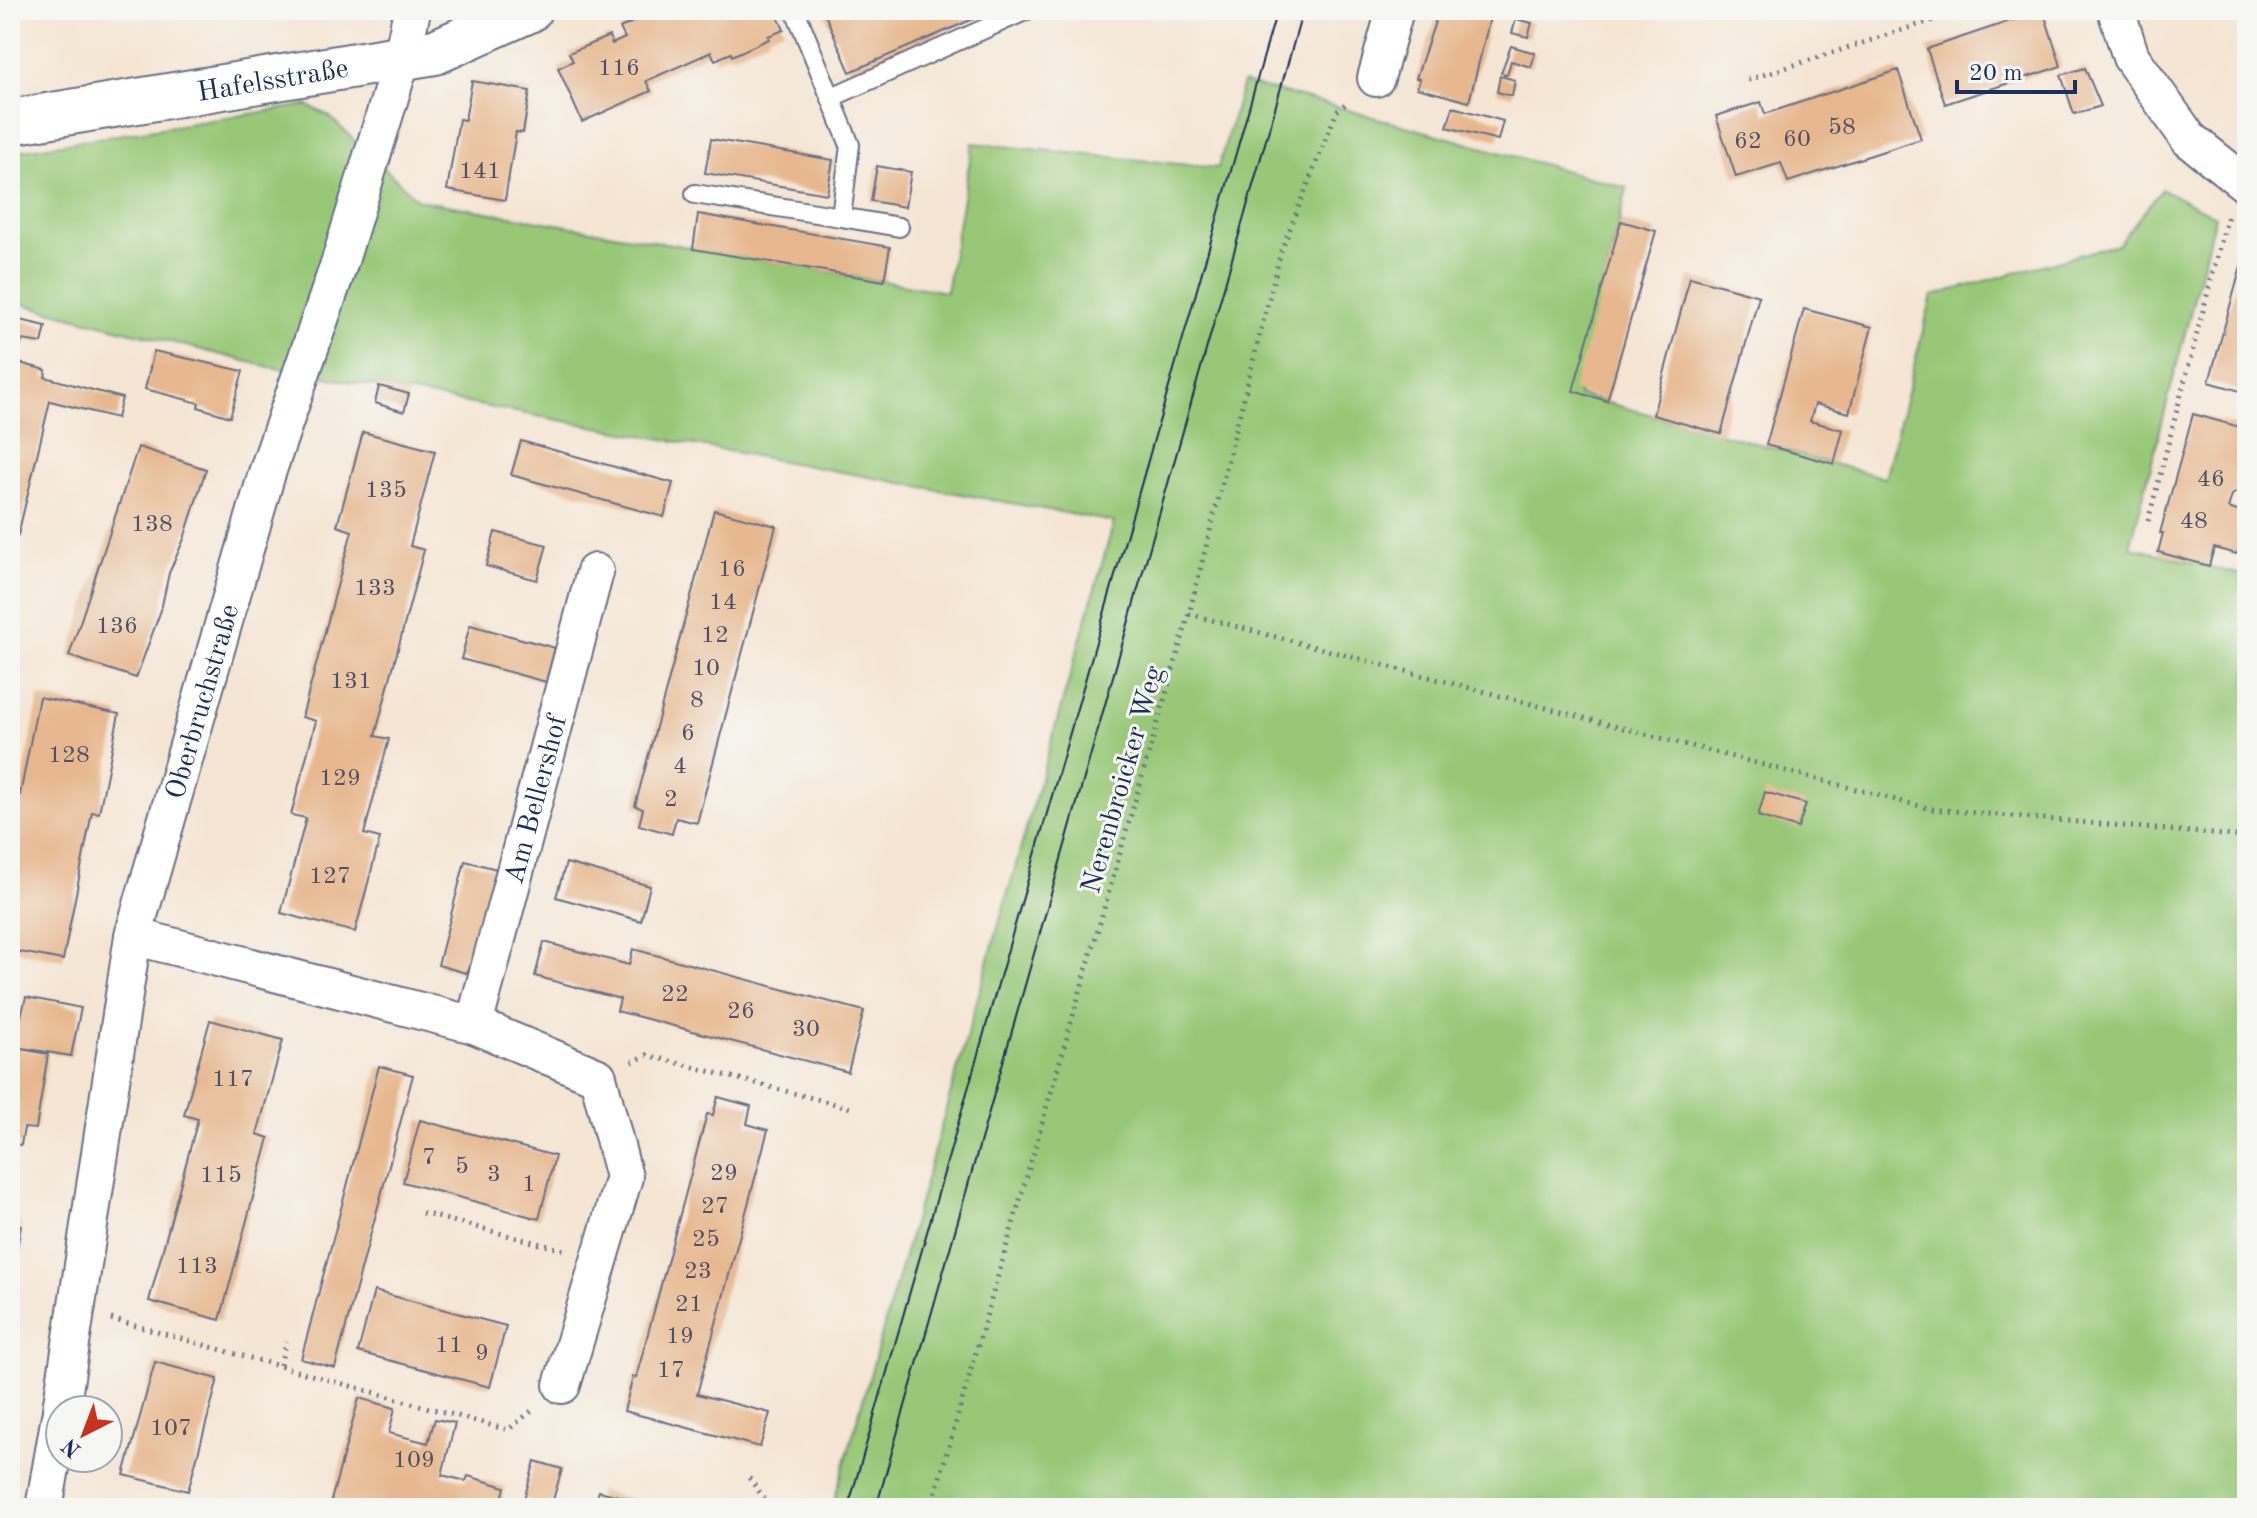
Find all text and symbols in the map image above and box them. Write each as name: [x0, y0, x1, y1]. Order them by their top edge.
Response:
scale bar: [1957, 44, 2075, 94]
street label: Hafelsstraße: [195, 56, 351, 108]
house number: 116: [598, 57, 640, 81]
text: 20 m: [1969, 62, 2023, 86]
house number: 58: [1828, 116, 1856, 140]
house number: 60: [1783, 128, 1811, 152]
house number: 62: [1734, 130, 1762, 154]
house number: 141: [459, 160, 501, 184]
house number: 46: [2197, 468, 2225, 492]
house number: 135: [365, 479, 407, 503]
house number: 48: [2180, 510, 2208, 534]
house number: 138: [131, 513, 173, 537]
house number: 16: [718, 558, 746, 582]
house number: 133: [354, 577, 396, 601]
house number: 14: [709, 591, 737, 615]
street label: Oberbruchstraße: [162, 601, 245, 803]
house number: 136: [96, 615, 138, 639]
house number: 12: [701, 624, 729, 648]
house number: 10: [692, 657, 720, 681]
street label: Nerenbroicker Weg: [1078, 663, 1170, 897]
house number: 131: [330, 670, 372, 694]
house number: 8: [690, 689, 704, 713]
street label: Am Bellershof: [501, 710, 574, 887]
house number: 6: [681, 722, 695, 746]
house number: 128: [48, 744, 90, 768]
house number: 4: [673, 755, 687, 779]
house number: 129: [319, 767, 361, 791]
house number: 2: [664, 788, 678, 812]
house number: 127: [309, 865, 351, 889]
house number: 22: [661, 983, 689, 1007]
house number: 26: [727, 1000, 755, 1024]
house number: 30: [792, 1018, 820, 1042]
house number: 117: [212, 1068, 254, 1092]
house number: 7: [422, 1146, 436, 1170]
house number: 5: [455, 1155, 469, 1179]
house number: 29: [710, 1162, 738, 1186]
house number: 3: [487, 1163, 501, 1187]
house number: 115: [200, 1164, 242, 1188]
house number: 1: [522, 1173, 536, 1197]
house number: 27: [701, 1195, 729, 1219]
house number: 25: [692, 1228, 720, 1252]
house number: 113: [176, 1255, 218, 1279]
house number: 23: [684, 1260, 712, 1284]
house number: 21: [675, 1293, 703, 1317]
house number: 19: [666, 1325, 694, 1349]
house number: 11: [435, 1334, 463, 1358]
house number: 9: [475, 1342, 489, 1366]
house number: 17: [657, 1359, 685, 1383]
north arrow: [44, 1394, 124, 1474]
house number: 107: [150, 1417, 192, 1441]
text: N: [58, 1433, 86, 1461]
house number: 109: [393, 1449, 435, 1473]

